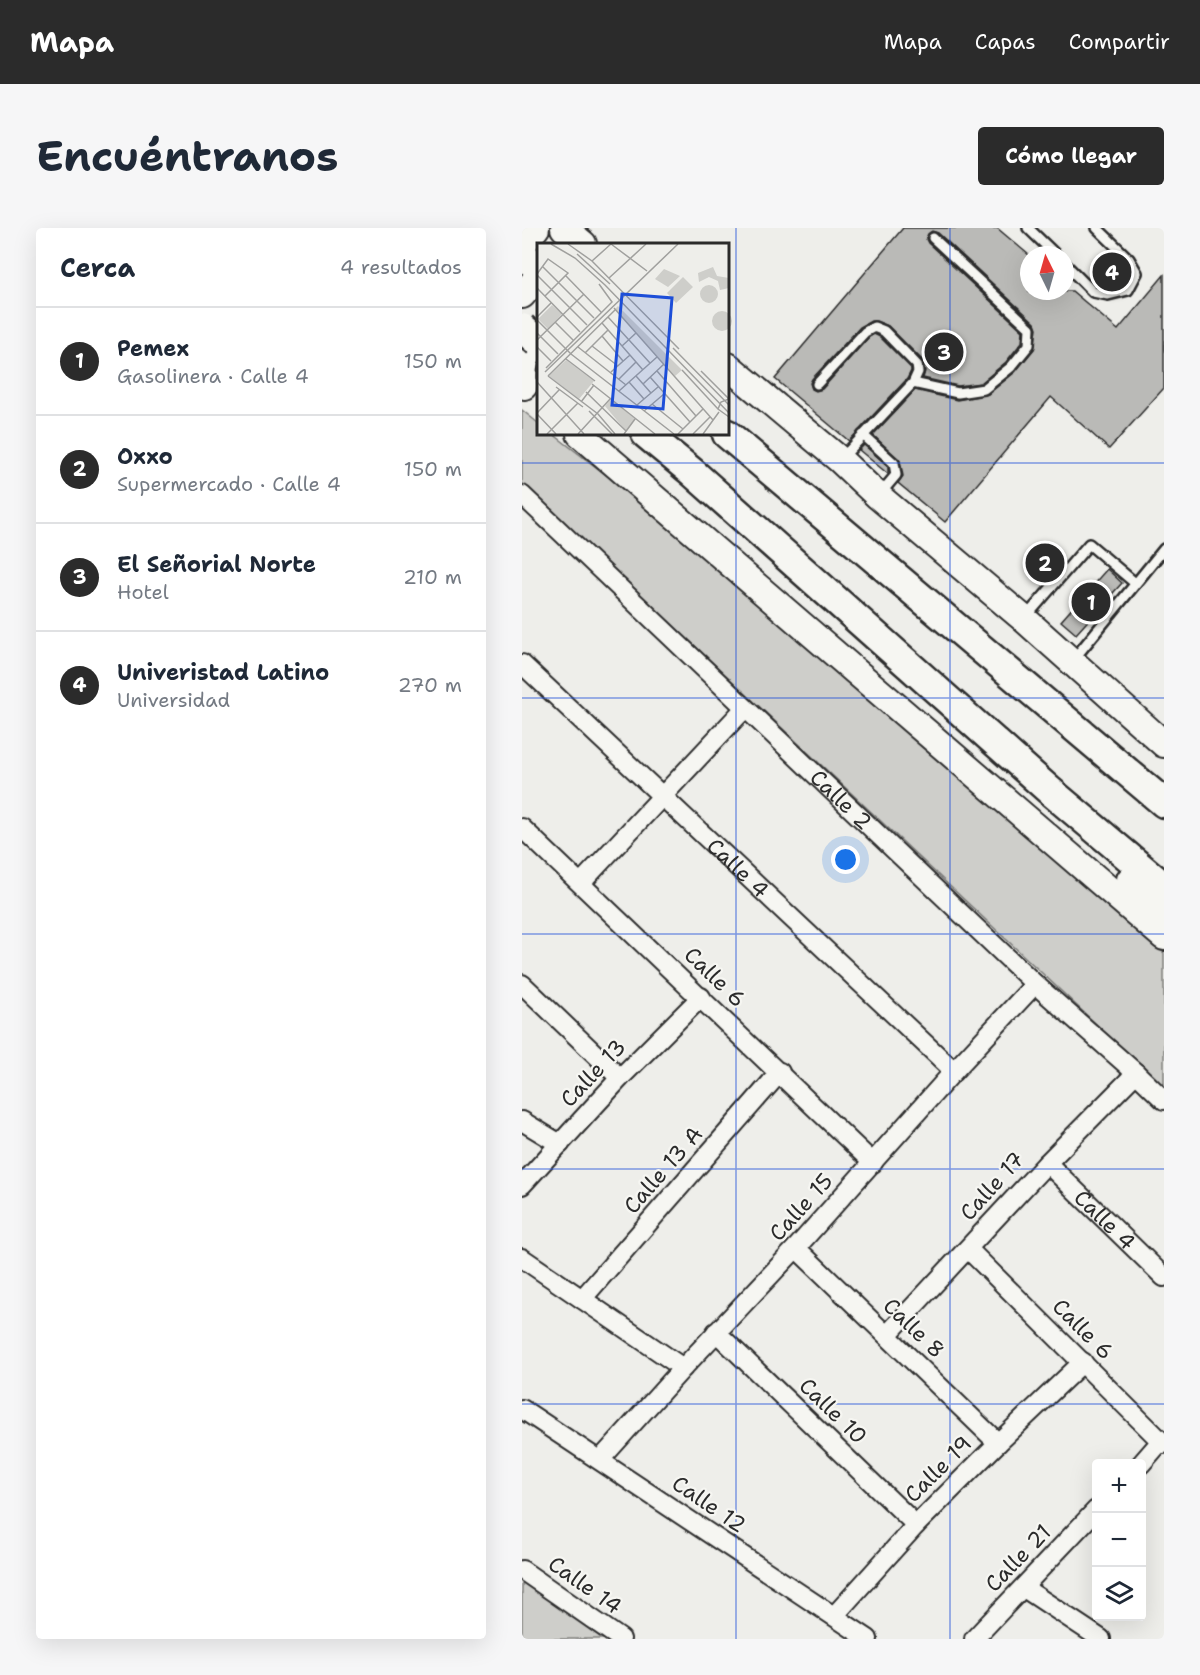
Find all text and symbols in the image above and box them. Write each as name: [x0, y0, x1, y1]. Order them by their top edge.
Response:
text: Mapa: [30, 23, 114, 61]
text: Mapa: [884, 28, 942, 56]
text: Capas: [975, 28, 1036, 56]
text: Compartir: [1069, 28, 1170, 56]
button: Cómo llegar: [978, 127, 1164, 185]
text: Encuéntranos: [36, 128, 338, 184]
inset map: [537, 243, 729, 435]
north arrow: [1020, 246, 1074, 300]
text: Cerca: [60, 250, 135, 285]
pin: 4: [1092, 250, 1132, 294]
text: 4 resultados: [340, 254, 462, 280]
pin: 3: [924, 330, 964, 374]
text: Pemex: [117, 334, 189, 363]
text: 1: [75, 348, 84, 374]
text: 150 m: [404, 348, 462, 374]
text: Gasolinera · Calle 4: [117, 363, 309, 389]
text: Oxxo: [117, 442, 173, 471]
text: 2: [73, 456, 87, 482]
text: 150 m: [404, 456, 462, 482]
text: Supermercado · Calle 4: [117, 471, 341, 497]
pin: 2: [1026, 540, 1064, 586]
text: El Señorial Norte: [117, 550, 316, 579]
text: 3: [73, 564, 87, 590]
text: 210 m: [403, 564, 462, 590]
text: Hotel: [117, 579, 169, 605]
pin: 1: [1072, 580, 1110, 625]
text: Univeristad Latino: [117, 658, 329, 687]
text: 4: [73, 672, 87, 698]
text: 270 m: [398, 672, 462, 698]
text: Universidad: [117, 687, 230, 713]
street label: Calle 2: [804, 763, 878, 836]
street label: Calle 4: [701, 831, 775, 904]
your location: [831, 845, 860, 874]
street label: Calle 6: [678, 940, 752, 1014]
street label: Calle 13: [554, 1033, 632, 1113]
street label: Calle 13 A: [617, 1120, 709, 1220]
street label: Calle 17: [953, 1145, 1031, 1227]
street label: Calle 15: [763, 1167, 839, 1247]
street label: Calle 4: [1068, 1183, 1142, 1256]
street label: Calle 8: [877, 1291, 951, 1365]
street label: Calle 6: [1046, 1292, 1120, 1366]
street label: Calle 10: [793, 1371, 873, 1451]
street label: Calle 19: [898, 1429, 978, 1509]
map controls: [1092, 1459, 1146, 1621]
button: +: [1092, 1459, 1146, 1513]
street label: Calle 12: [666, 1469, 752, 1539]
button: −: [1092, 1513, 1146, 1567]
street label: Calle 21: [979, 1518, 1057, 1598]
street label: Calle 14: [543, 1549, 627, 1621]
button: layers: [1092, 1567, 1146, 1621]

